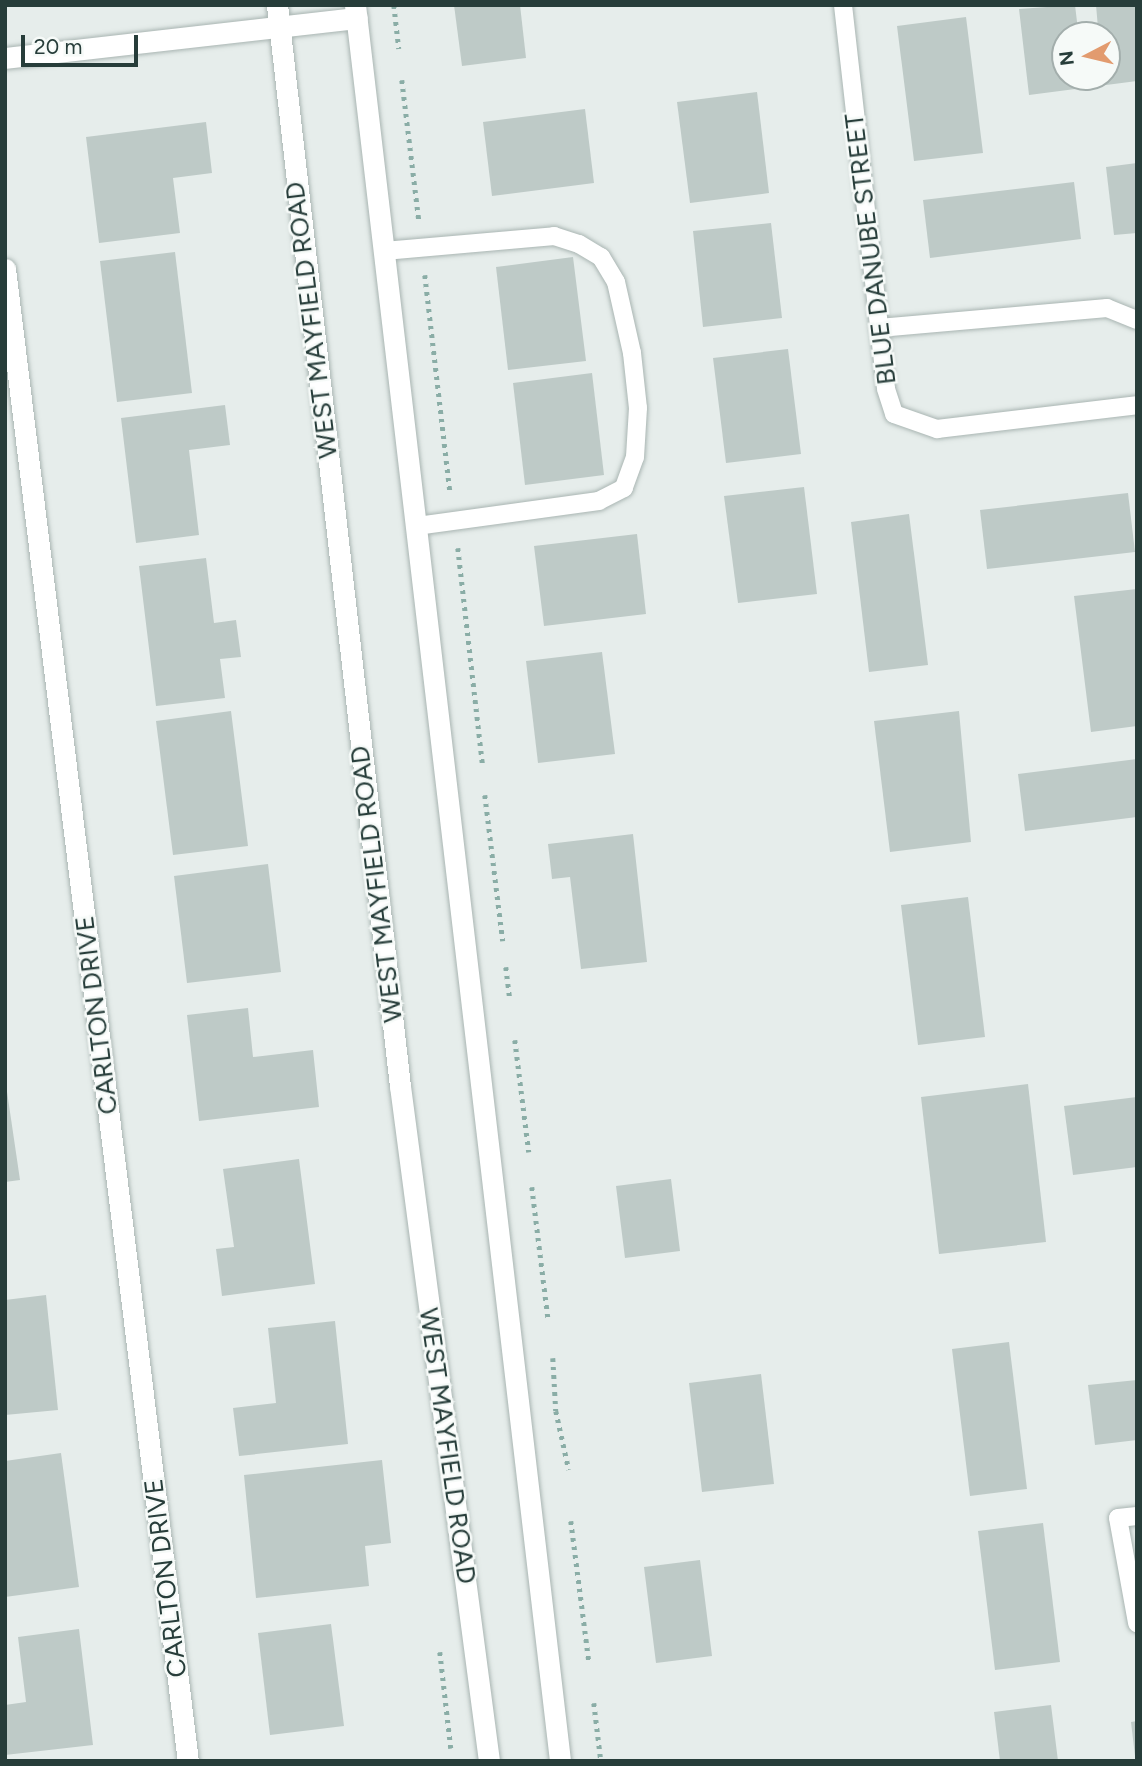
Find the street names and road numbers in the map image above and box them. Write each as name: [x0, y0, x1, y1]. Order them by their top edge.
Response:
street label: BLUE DANUBE STREET: [839, 112, 903, 386]
street label: WEST MAYFIELD ROAD: [280, 180, 344, 460]
street label: WEST MAYFIELD ROAD: [345, 744, 409, 1024]
street label: CARLTON DRIVE: [69, 914, 125, 1116]
street label: WEST MAYFIELD ROAD: [412, 1306, 482, 1586]
street label: CARLTON DRIVE: [138, 1477, 194, 1679]

